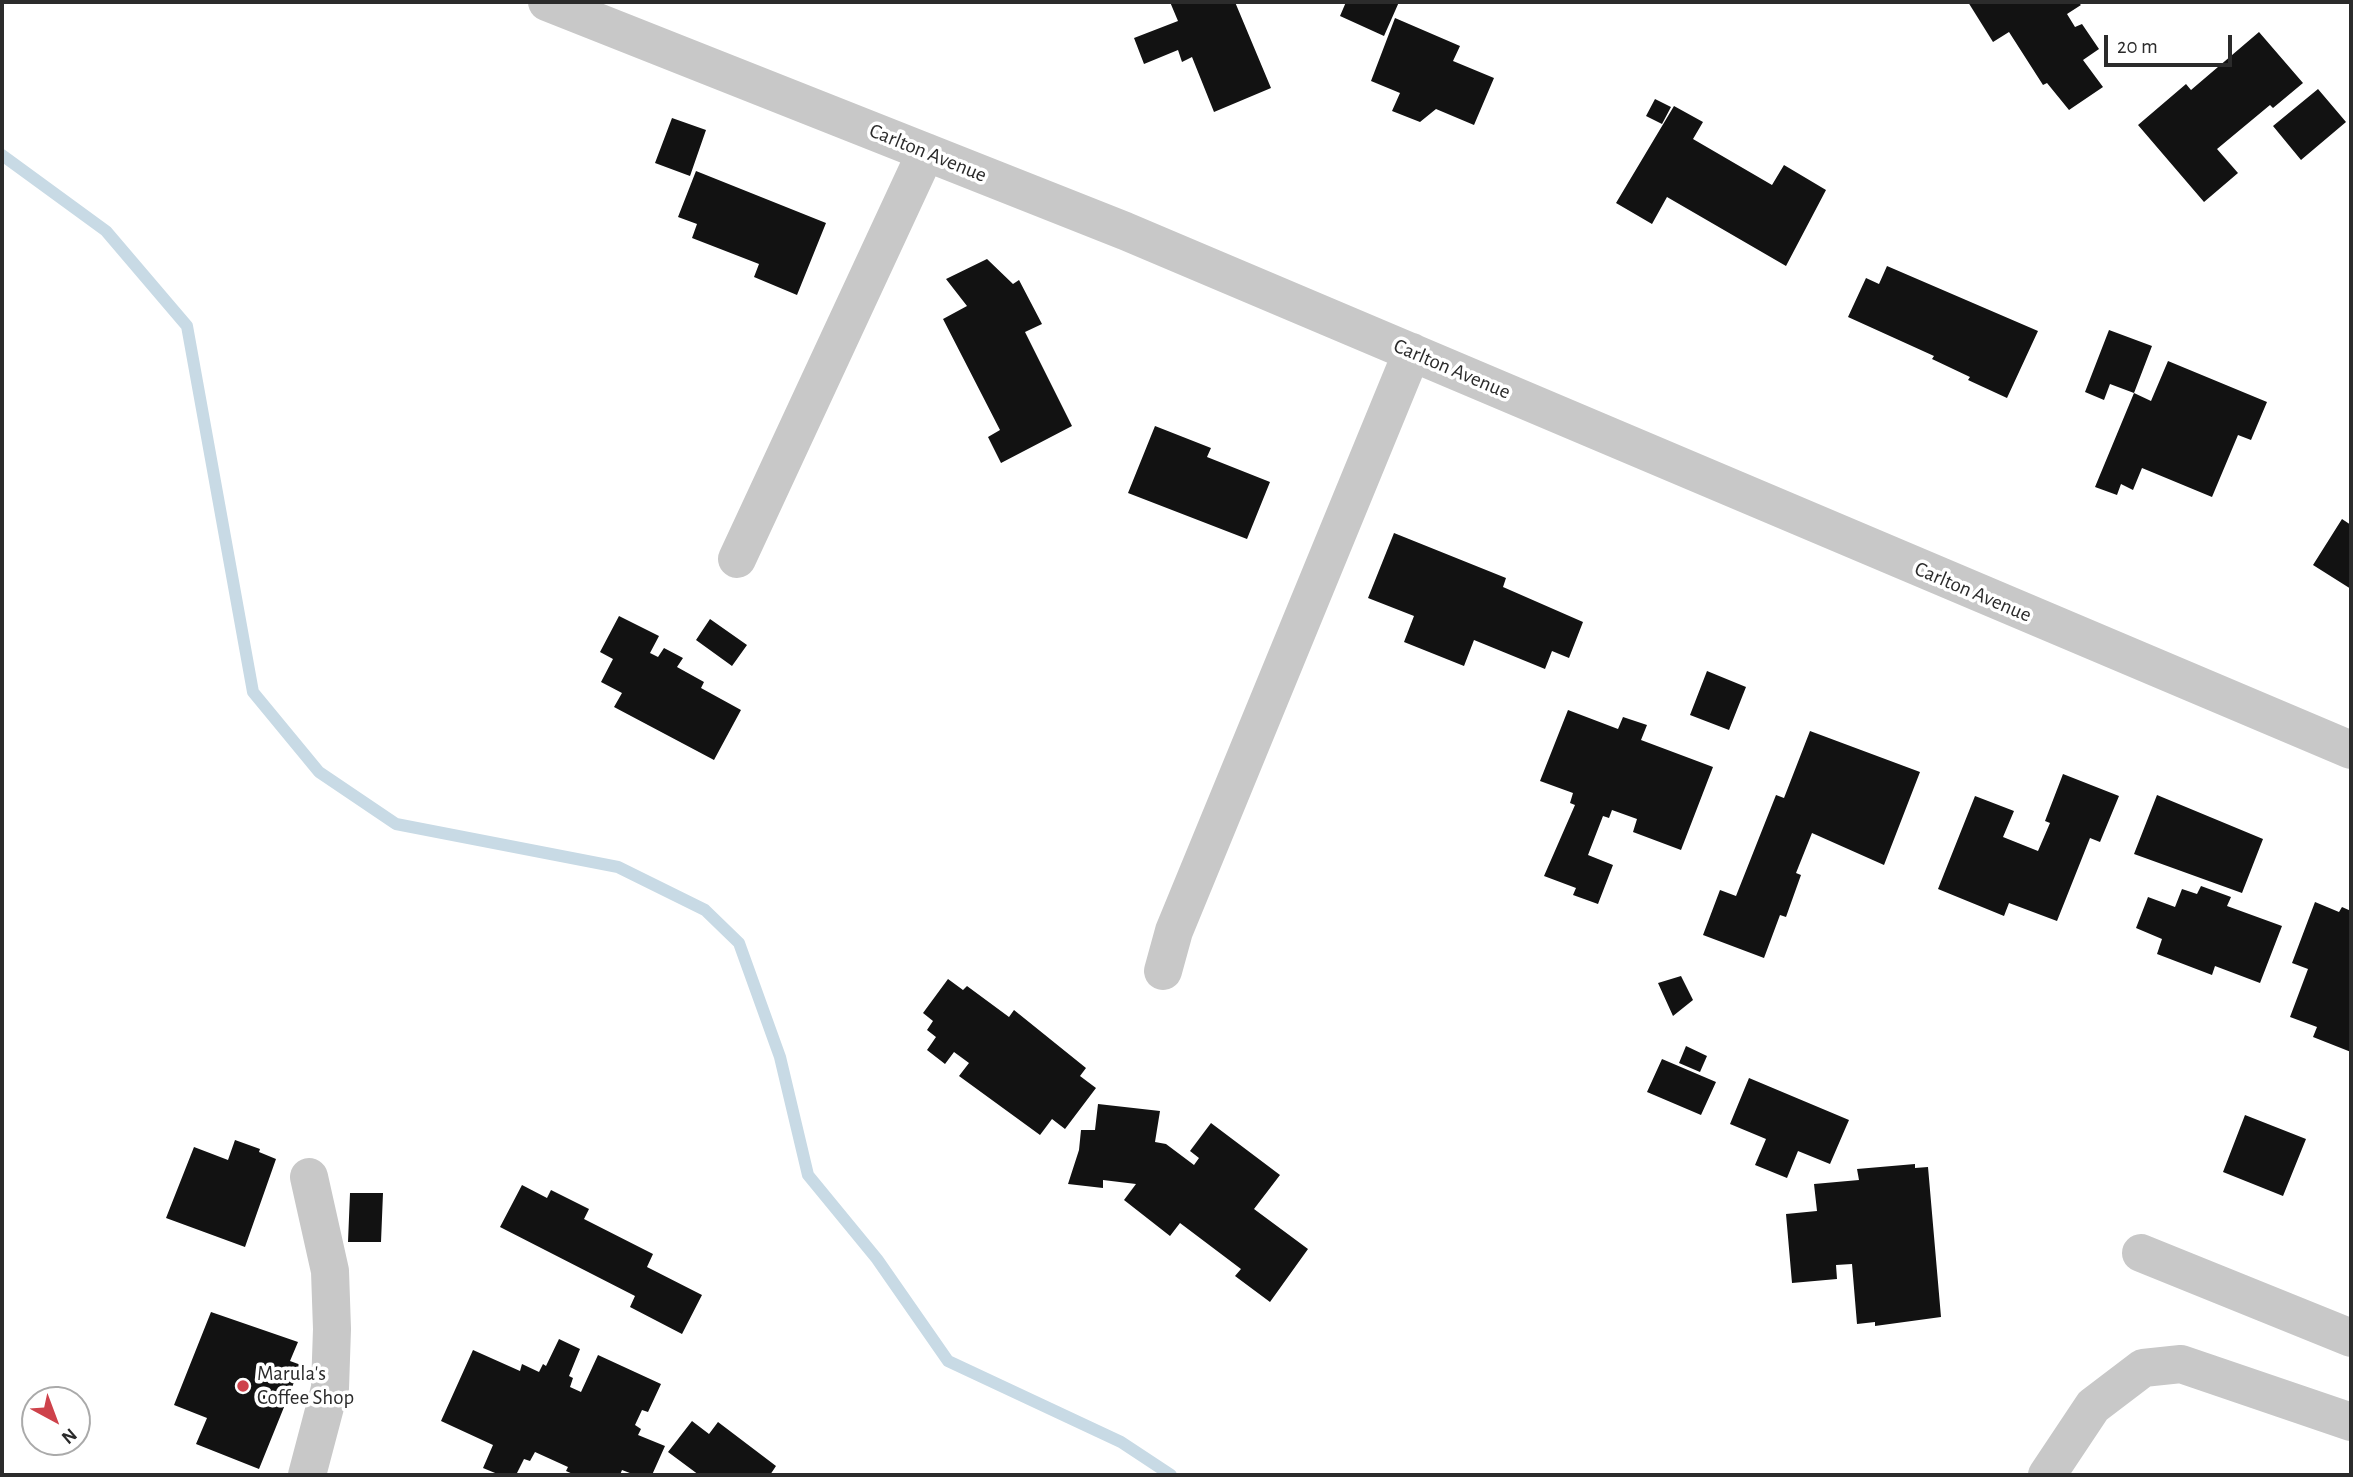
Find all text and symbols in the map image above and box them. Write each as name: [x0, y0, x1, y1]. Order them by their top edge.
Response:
scale bar: [2108, 21, 2236, 65]
text: 20 m: [2117, 36, 2158, 57]
street label: Carlton Avenue: [866, 118, 990, 188]
street label: Carlton Avenue: [1390, 333, 1514, 405]
street label: Carlton Avenue: [1911, 556, 2035, 628]
place label: Marula's Coffee Shop: [257, 1361, 354, 1411]
marker: Marula's Coffee Shop: [235, 1378, 251, 1394]
north arrow: [21, 1386, 91, 1456]
text: N: [58, 1424, 80, 1447]

